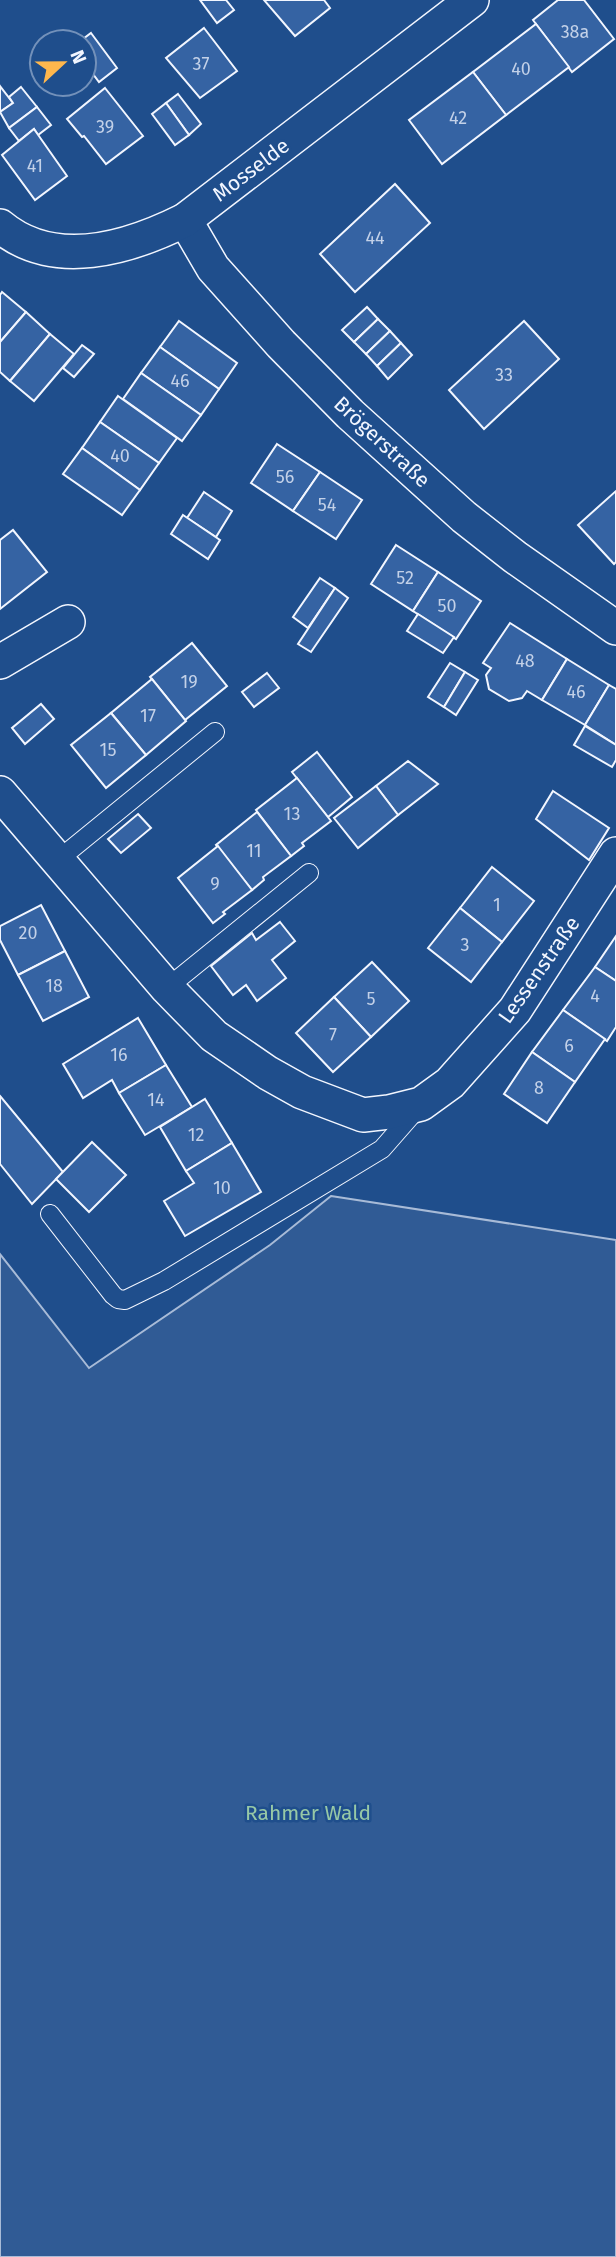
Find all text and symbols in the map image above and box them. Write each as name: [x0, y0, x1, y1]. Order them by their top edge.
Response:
house number: 38a: [561, 21, 589, 43]
north arrow: [28, 28, 98, 98]
text: N: [65, 47, 91, 67]
house number: 37: [193, 53, 209, 75]
house number: 40: [511, 58, 531, 80]
house number: 42: [449, 107, 467, 129]
house number: 39: [96, 116, 114, 138]
street label: Mosselde: [207, 133, 295, 207]
house number: 41: [27, 155, 43, 177]
house number: 44: [365, 227, 385, 249]
house number: 33: [495, 364, 513, 386]
house number: 46: [170, 370, 190, 392]
street label: Brögerstraße: [328, 391, 436, 493]
house number: 40: [110, 445, 130, 467]
house number: 56: [276, 466, 294, 488]
house number: 54: [318, 494, 337, 516]
house number: 52: [396, 567, 414, 589]
house number: 50: [437, 595, 457, 617]
house number: 48: [515, 650, 535, 672]
house number: 19: [180, 671, 198, 693]
house number: 46: [566, 681, 586, 703]
house number: 17: [140, 705, 156, 727]
house number: 15: [100, 739, 116, 761]
house number: 13: [284, 803, 300, 825]
house number: 11: [246, 840, 262, 862]
house number: 9: [210, 873, 220, 895]
house number: 1: [493, 894, 501, 916]
street label: Lessenstraße: [493, 912, 585, 1028]
house number: 20: [19, 922, 37, 944]
house number: 3: [461, 934, 469, 956]
house number: 18: [45, 975, 63, 997]
house number: 4: [590, 985, 600, 1007]
house number: 5: [366, 988, 376, 1010]
house number: 7: [329, 1024, 337, 1046]
house number: 6: [564, 1035, 574, 1057]
house number: 16: [110, 1044, 128, 1066]
house number: 8: [534, 1077, 544, 1099]
house number: 14: [147, 1089, 165, 1111]
house number: 12: [188, 1124, 204, 1146]
house number: 10: [213, 1177, 231, 1199]
park label: Rahmer Wald: [245, 1800, 371, 1826]

